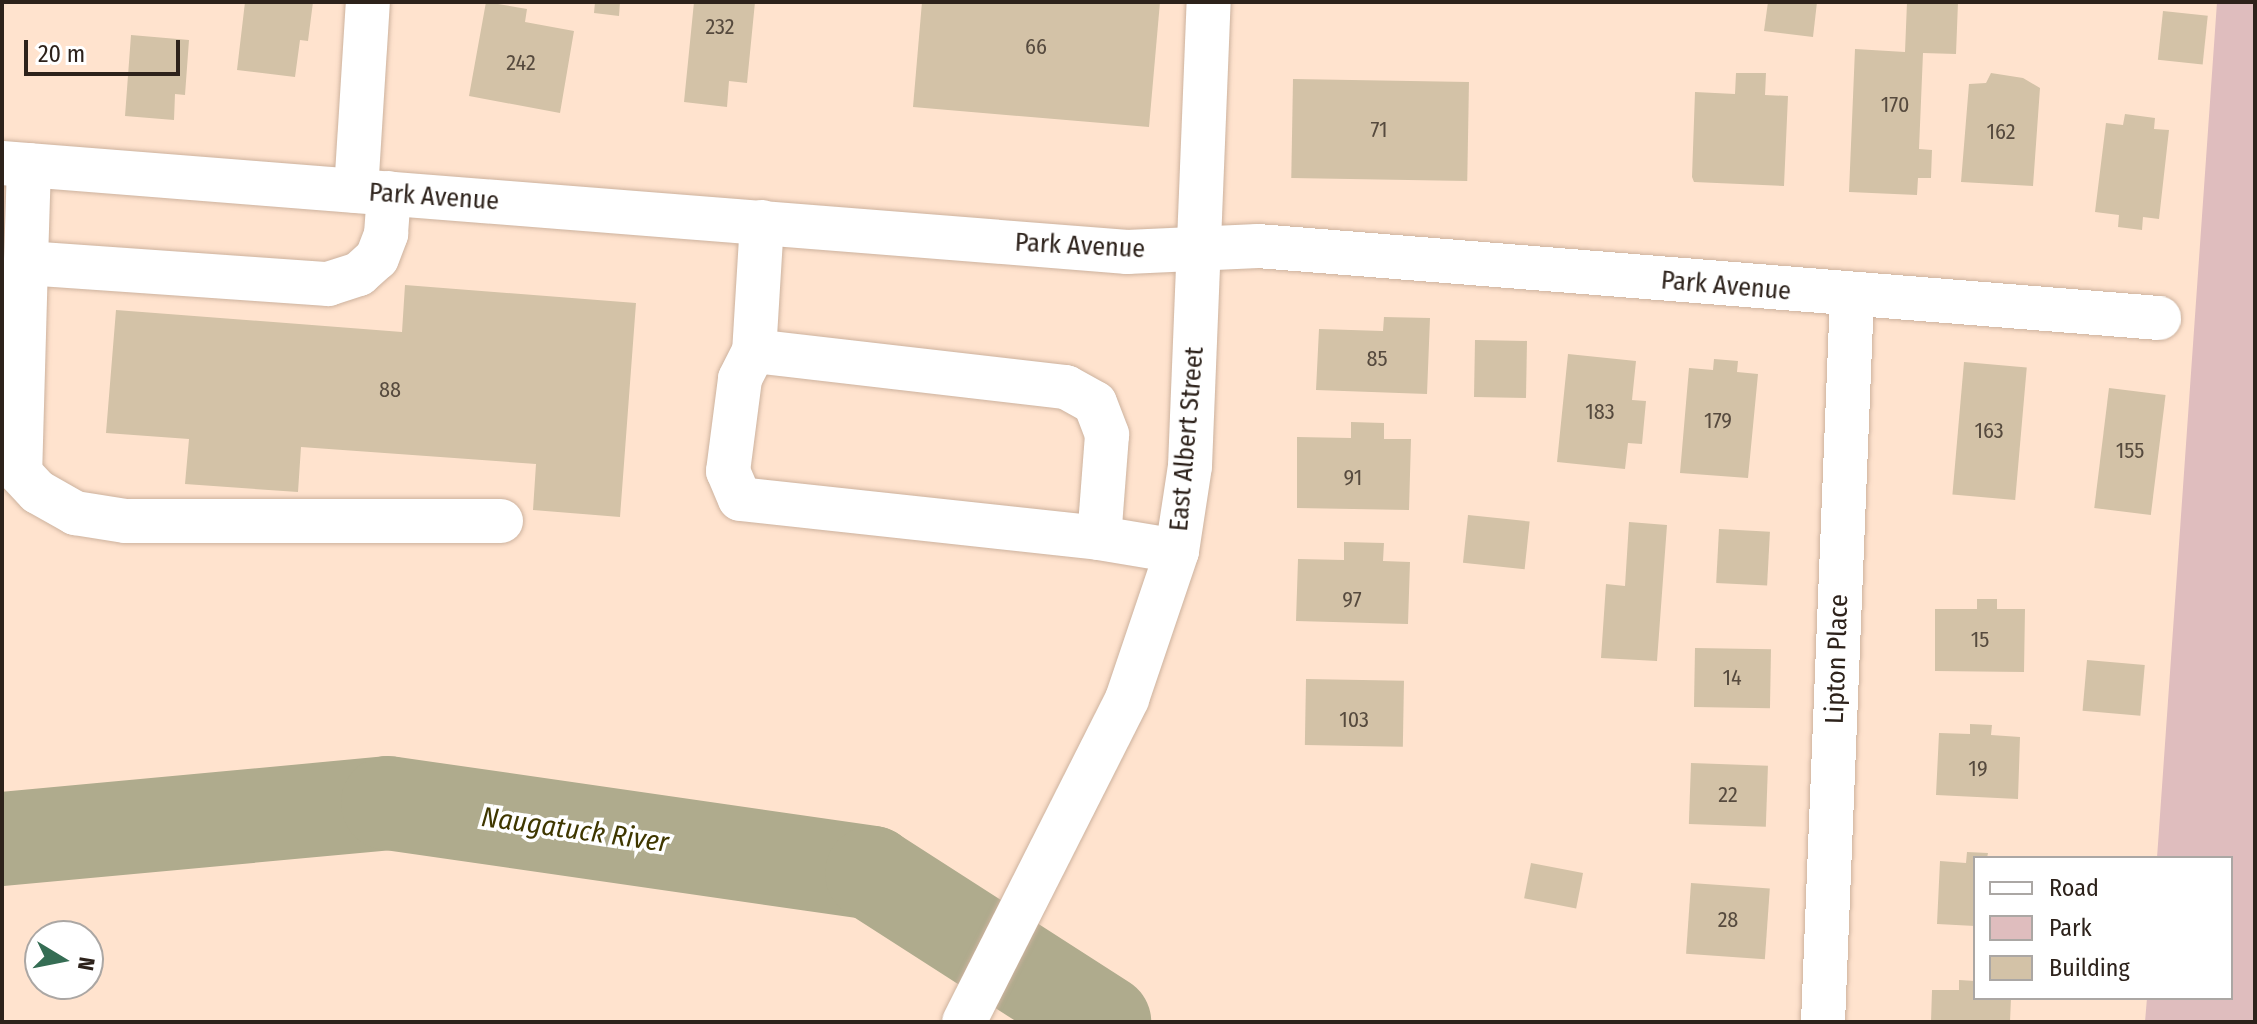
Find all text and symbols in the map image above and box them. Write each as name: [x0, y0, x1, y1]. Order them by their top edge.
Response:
house number: 232: [705, 14, 735, 40]
scale bar: [28, 24, 184, 74]
house number: 66: [1025, 34, 1047, 60]
text: 20 m: [38, 40, 85, 68]
house number: 242: [506, 50, 536, 76]
house number: 170: [1881, 92, 1909, 118]
house number: 71: [1370, 117, 1388, 143]
house number: 162: [1987, 119, 2015, 145]
street label: Park Avenue: [368, 177, 500, 217]
street label: Park Avenue: [1014, 227, 1146, 265]
street label: Park Avenue: [1660, 265, 1792, 307]
street label: East Albert Street: [1163, 345, 1211, 533]
house number: 85: [1366, 346, 1388, 372]
house number: 88: [379, 377, 401, 403]
house number: 183: [1585, 399, 1615, 425]
house number: 179: [1704, 408, 1732, 434]
house number: 163: [1974, 418, 2004, 444]
house number: 155: [2116, 438, 2144, 464]
house number: 91: [1344, 465, 1362, 491]
house number: 97: [1342, 587, 1362, 613]
street label: Lipton Place: [1819, 594, 1855, 724]
house number: 15: [1971, 627, 1989, 653]
house number: 14: [1722, 665, 1742, 691]
house number: 103: [1339, 707, 1369, 733]
house number: 19: [1968, 756, 1988, 782]
house number: 22: [1718, 782, 1738, 808]
water label: Naugatuck River: [479, 800, 671, 860]
legend: [1973, 856, 2233, 1000]
text: Road: [2049, 874, 2099, 902]
house number: 28: [1718, 907, 1738, 933]
text: Park: [2049, 914, 2092, 942]
north arrow: [24, 920, 104, 1000]
text: Building: [2049, 954, 2130, 982]
text: N: [72, 955, 101, 973]

